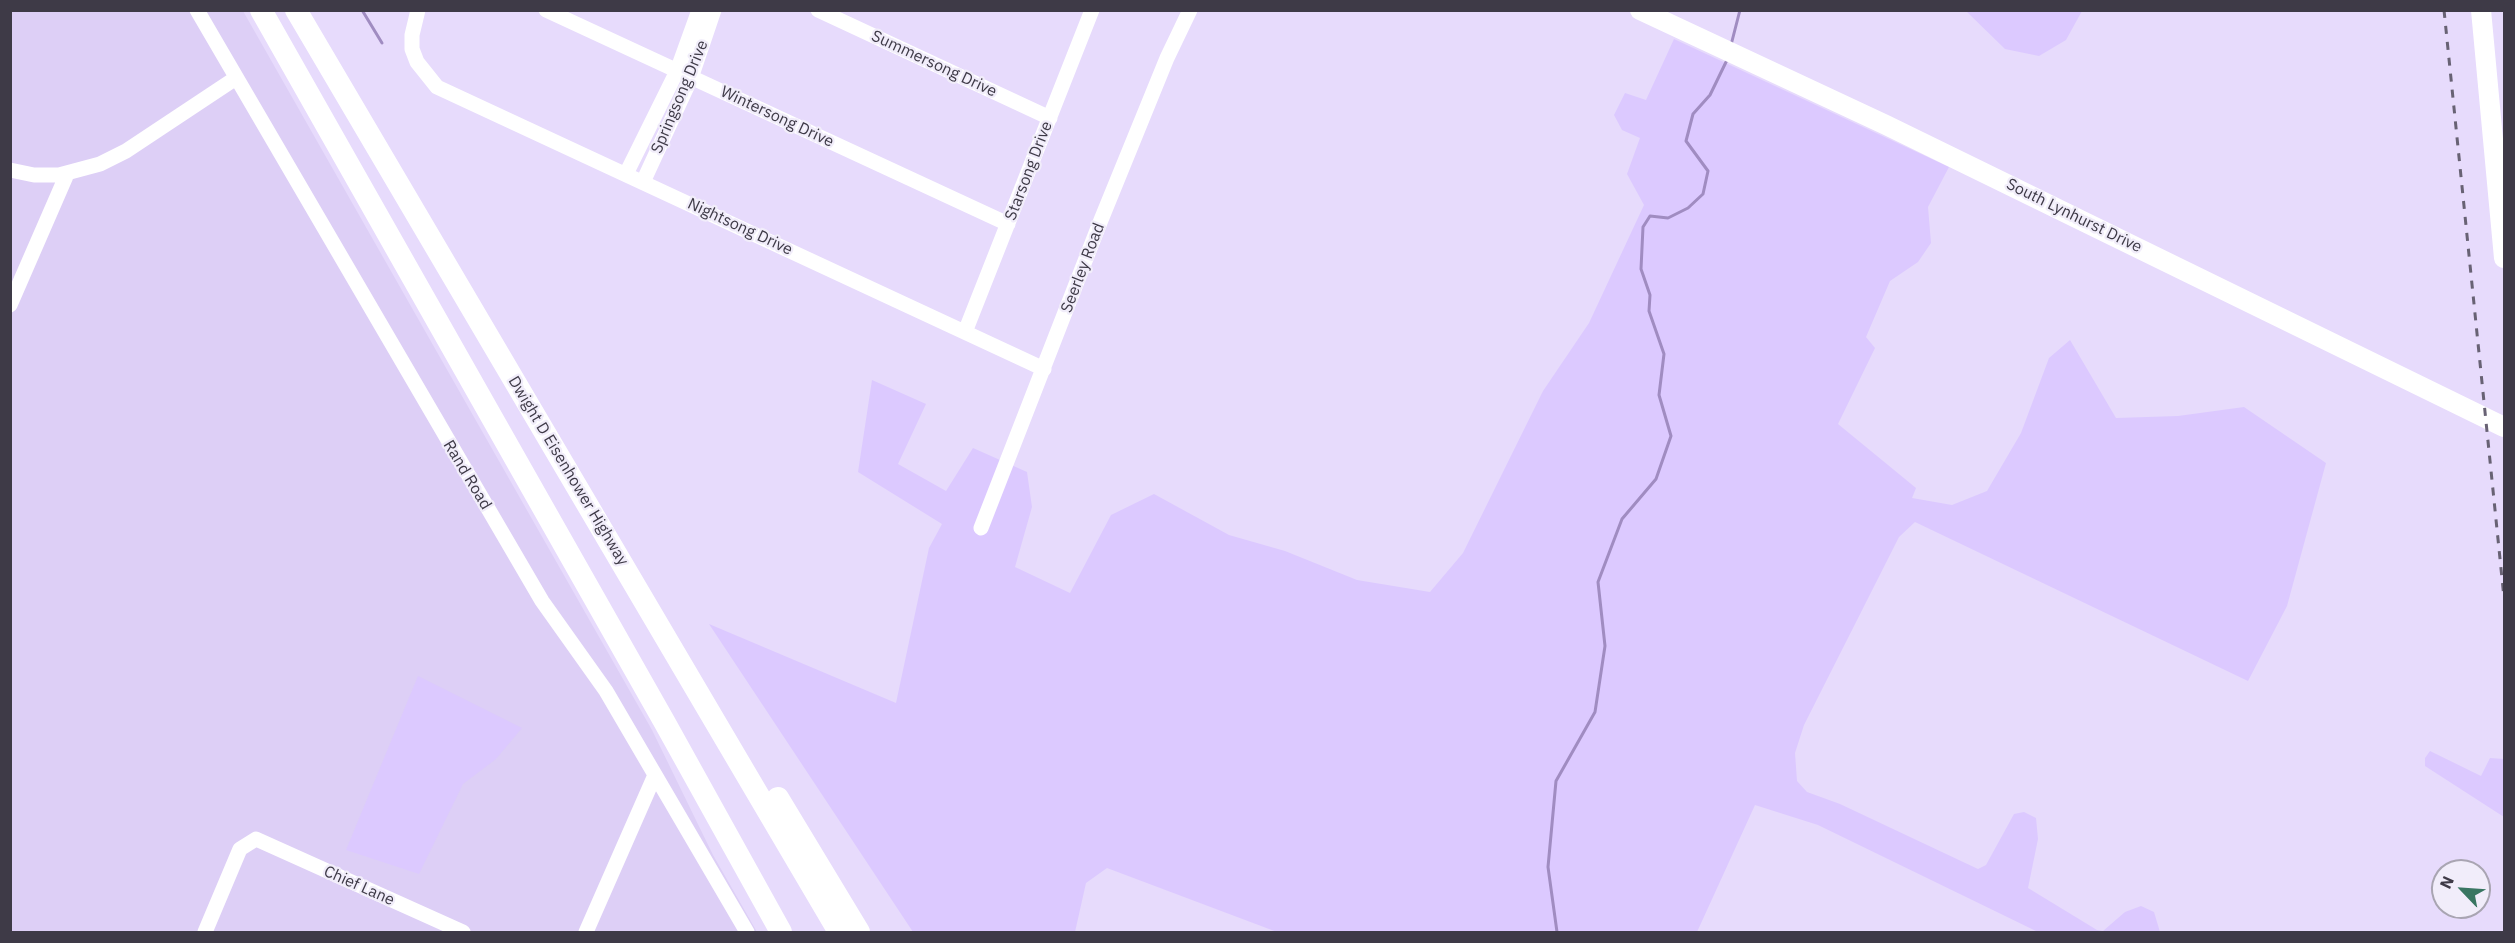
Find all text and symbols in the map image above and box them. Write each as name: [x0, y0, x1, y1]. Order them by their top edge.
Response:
street label: Summersong Drive: [868, 27, 1000, 101]
street label: Springsong Drive: [647, 37, 713, 157]
street label: Wintersong Drive: [717, 82, 837, 152]
street label: Starsong Drive: [1001, 119, 1057, 223]
street label: South Lynhurst Drive: [2003, 175, 2145, 257]
street label: Nightsong Drive: [684, 194, 796, 260]
street label: Seerley Road: [1057, 221, 1109, 315]
street label: Dwight D Eisenhower Highway: [504, 373, 632, 569]
street label: Rand Road: [439, 437, 495, 513]
north arrow: [2431, 859, 2491, 919]
street label: Chief Lane: [321, 862, 397, 910]
text: N: [2435, 873, 2458, 892]

